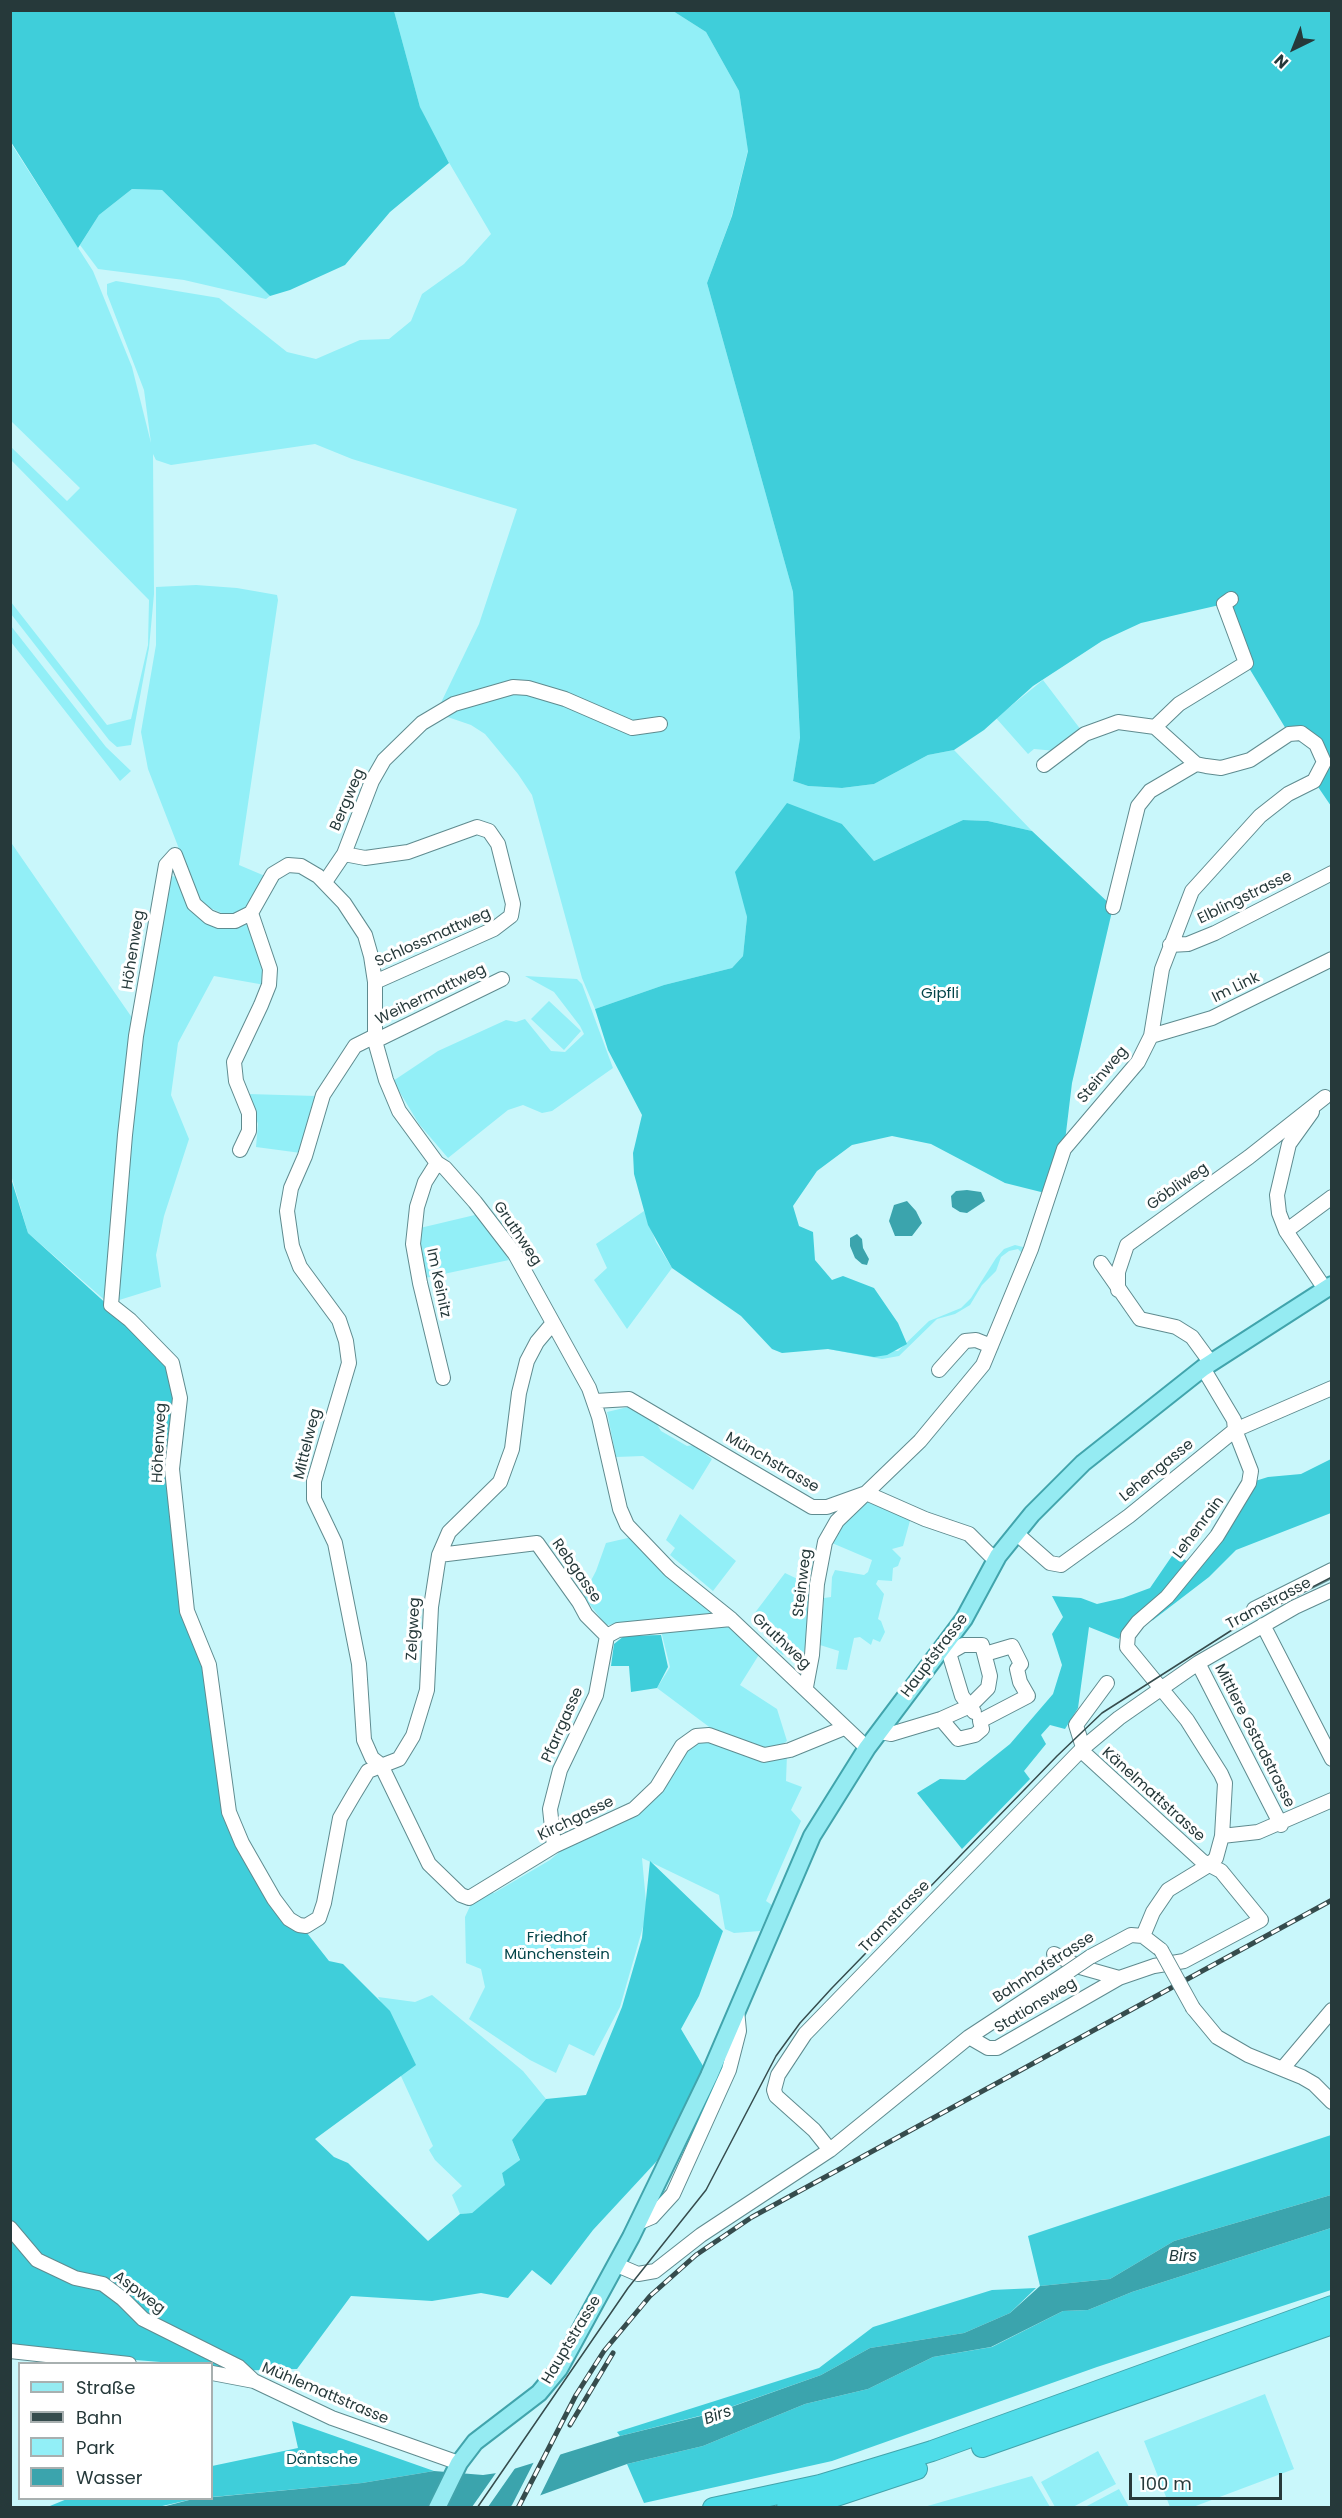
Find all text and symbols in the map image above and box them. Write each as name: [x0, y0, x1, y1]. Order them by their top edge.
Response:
north arrow: [1264, 18, 1324, 78]
text: N: [1269, 49, 1294, 74]
street label: Bergweg: [327, 766, 369, 834]
street label: Elblingstrasse: [1195, 867, 1295, 929]
street label: Schlossmattweg: [372, 904, 494, 972]
street label: Höhenweg: [119, 909, 149, 991]
street label: Weihermattweg: [373, 961, 489, 1029]
street label: Im Link: [1209, 969, 1263, 1007]
park label: Gipfli: [921, 985, 959, 1003]
street label: Steinweg: [1074, 1043, 1132, 1107]
street label: Göbliweg: [1144, 1159, 1212, 1215]
street label: Gruthweg: [489, 1198, 545, 1270]
street label: Im Keinitz: [422, 1247, 454, 1319]
street label: Höhenweg: [149, 1402, 171, 1484]
street label: Mittelweg: [291, 1407, 325, 1481]
street label: Münchstrasse: [722, 1429, 822, 1497]
street label: Lehengasse: [1117, 1436, 1197, 1506]
street label: Lehenrain: [1170, 1493, 1228, 1563]
street label: Rebgasse: [547, 1536, 605, 1606]
street label: Steinweg: [790, 1548, 816, 1618]
street label: Tramstrasse: [1224, 1574, 1314, 1634]
street label: Zelgweg: [403, 1597, 425, 1661]
street label: Gruthweg: [748, 1610, 814, 1674]
street label: Hauptstrasse: [898, 1611, 972, 1701]
street label: Mittlere Gstadstrasse: [1210, 1661, 1298, 1811]
street label: Pfarrgasse: [538, 1685, 588, 1765]
street label: Känelmattstrasse: [1098, 1744, 1208, 1846]
street label: Kirchgasse: [535, 1793, 617, 1845]
street label: Tramstrasse: [856, 1877, 934, 1957]
park label: Friedhof Münchenstein: [504, 1929, 610, 1964]
street label: Bahnhofstrasse: [990, 1929, 1098, 2007]
street label: Stationsweg: [992, 1975, 1080, 2037]
water label: Birs: [1169, 2247, 1197, 2267]
street label: Aspweg: [110, 2268, 168, 2318]
street label: Hauptstrasse: [539, 2293, 605, 2387]
street label: Mühlemattstrasse: [259, 2359, 391, 2429]
legend: [18, 2362, 213, 2500]
text: Straße: [76, 2375, 135, 2400]
water label: Birs: [702, 2402, 734, 2430]
text: Bahn: [76, 2405, 122, 2430]
text: Park: [76, 2435, 115, 2460]
park label: Däntsche: [286, 2451, 358, 2469]
scale bar: [1132, 2461, 1285, 2499]
text: Wasser: [76, 2465, 142, 2490]
text: 100 m: [1140, 2471, 1192, 2496]

